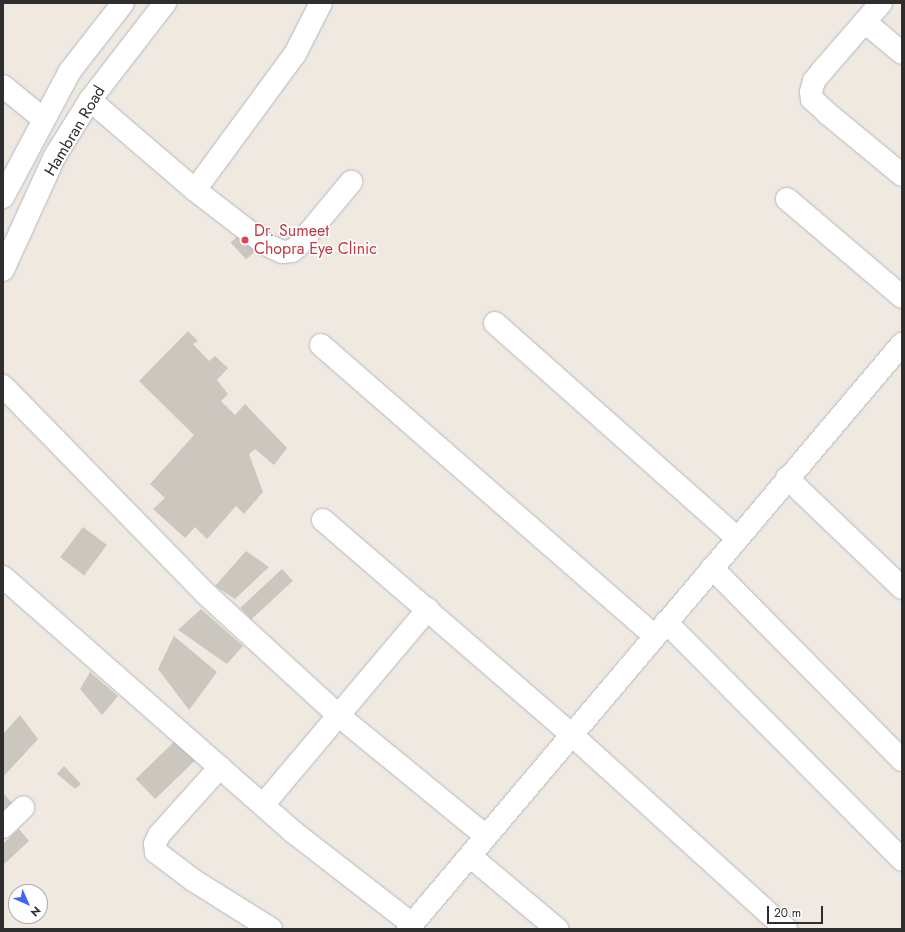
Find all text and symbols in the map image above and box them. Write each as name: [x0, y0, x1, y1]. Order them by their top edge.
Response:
street label: Hambran Road: [41, 82, 109, 180]
place label: Dr. Sumeet Chopra Eye Clinic: [254, 221, 377, 259]
marker: Dr. Sumeet Chopra Eye Clinic: [239, 234, 251, 246]
north arrow: [8, 884, 48, 924]
scale bar: [769, 898, 825, 924]
text: N: [27, 903, 45, 921]
text: 20 m: [774, 904, 801, 922]

